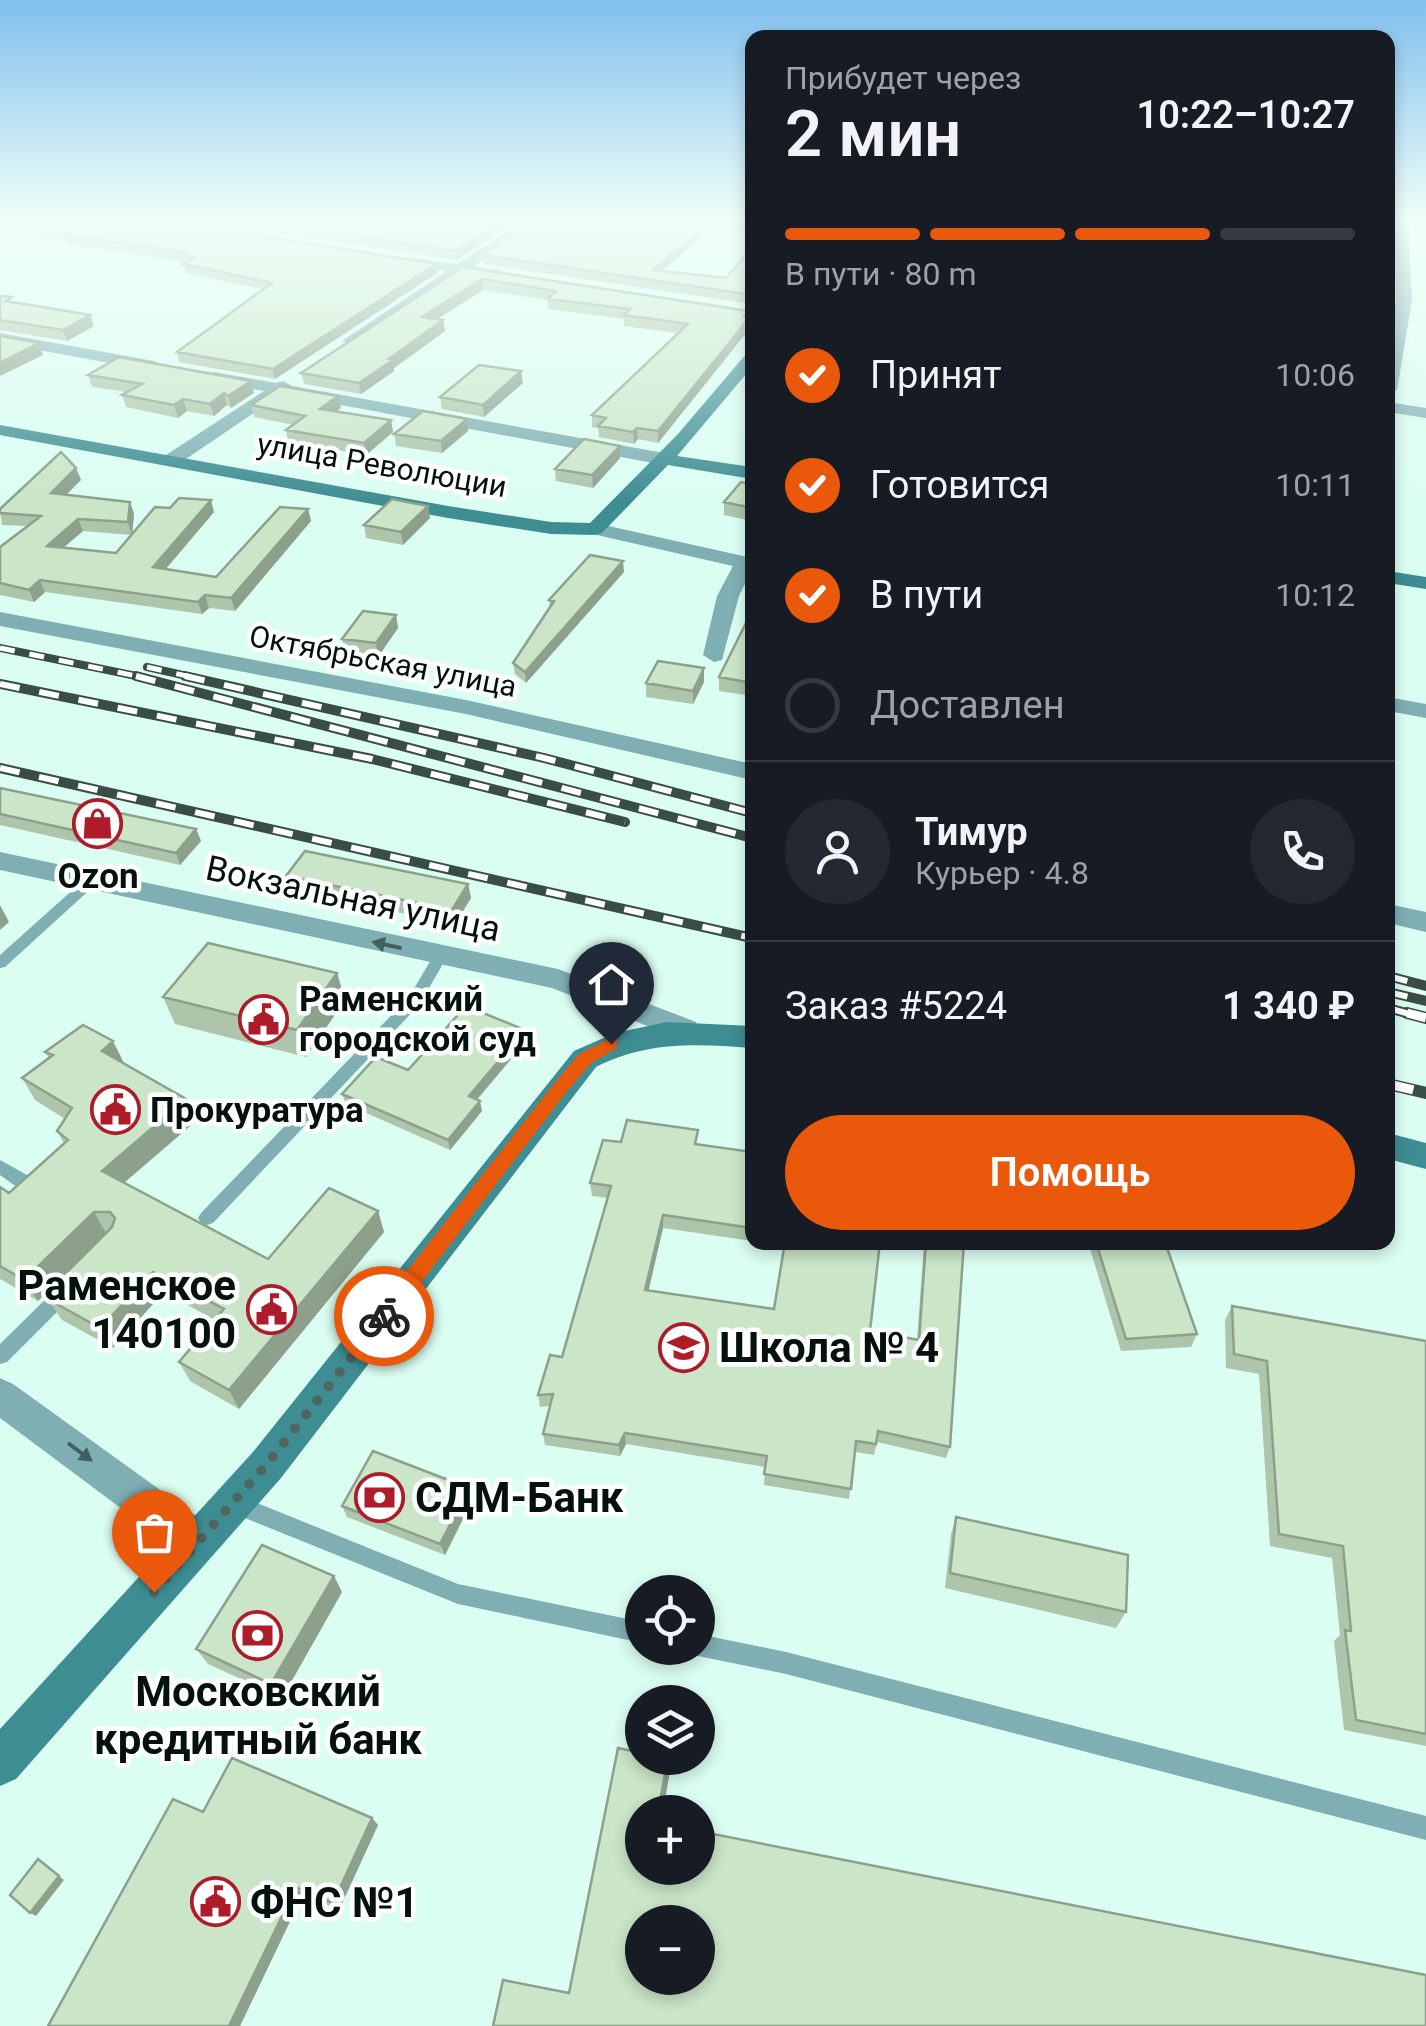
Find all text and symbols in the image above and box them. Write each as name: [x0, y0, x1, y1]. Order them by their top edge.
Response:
text: Прибудет через: [785, 59, 1021, 97]
text: 10:22–10:27: [1136, 93, 1355, 137]
text: 2 мин: [785, 96, 961, 172]
text: В пути · 80 m: [785, 255, 977, 293]
icon: check: [785, 348, 840, 403]
text: Принят: [870, 353, 1001, 397]
text: 10:06: [1275, 356, 1355, 394]
street label: улица Революции: [255, 426, 509, 504]
icon: check: [785, 458, 840, 513]
text: Готовится: [870, 463, 1049, 507]
text: 10:11: [1275, 466, 1355, 504]
icon: check: [785, 568, 840, 623]
text: В пути: [870, 573, 983, 617]
text: 10:12: [1275, 576, 1355, 614]
street label: Октябрьская улица: [246, 618, 520, 704]
text: Доставлен: [870, 683, 1065, 727]
shop icon: Ozon: [72, 798, 124, 850]
button: person: [785, 799, 890, 904]
button: phone: [1250, 799, 1355, 904]
text: Тимур: [915, 810, 1028, 854]
street label: Вокзальная улица: [202, 848, 504, 950]
text: Курьер · 4.8: [915, 854, 1089, 892]
place label: Ozon: [57, 856, 139, 897]
one-way arrow: [371, 937, 402, 953]
pin: [569, 942, 654, 1045]
icon: home: [584, 957, 639, 1012]
place label: Раменский городской суд: [299, 979, 536, 1060]
text: Заказ #5224: [785, 984, 1007, 1028]
text: 1 340 ₽: [1222, 984, 1355, 1028]
public building icon: Раменский городской суд: [238, 993, 290, 1045]
public building icon: Прокуратура: [89, 1084, 141, 1136]
place label: Прокуратура: [150, 1090, 364, 1131]
button: Помощь: [785, 1115, 1355, 1230]
place label: Раменское 140100: [17, 1261, 236, 1358]
courier: [334, 1266, 434, 1366]
public building icon: Раменское 140100: [245, 1283, 297, 1335]
icon: bike: [357, 1289, 412, 1344]
school or university icon: Школа № 4: [658, 1321, 710, 1373]
place label: Школа № 4: [719, 1323, 939, 1372]
one-way arrow: [67, 1442, 93, 1462]
bank icon: СДМ-Банк: [354, 1471, 406, 1523]
place label: СДМ-Банк: [415, 1473, 624, 1522]
pin: [112, 1490, 197, 1593]
icon: bag: [127, 1505, 182, 1560]
map controls: [625, 1575, 715, 1995]
button: locate: [625, 1575, 715, 1665]
bank icon: Московский кредитный банк: [232, 1609, 284, 1661]
place label: Московский кредитный банк: [94, 1667, 422, 1764]
button: layers: [625, 1685, 715, 1775]
button: +: [625, 1795, 715, 1885]
public building icon: ФНС №1: [189, 1876, 241, 1928]
place label: ФНС №1: [250, 1878, 419, 1927]
button: −: [625, 1905, 715, 1995]

